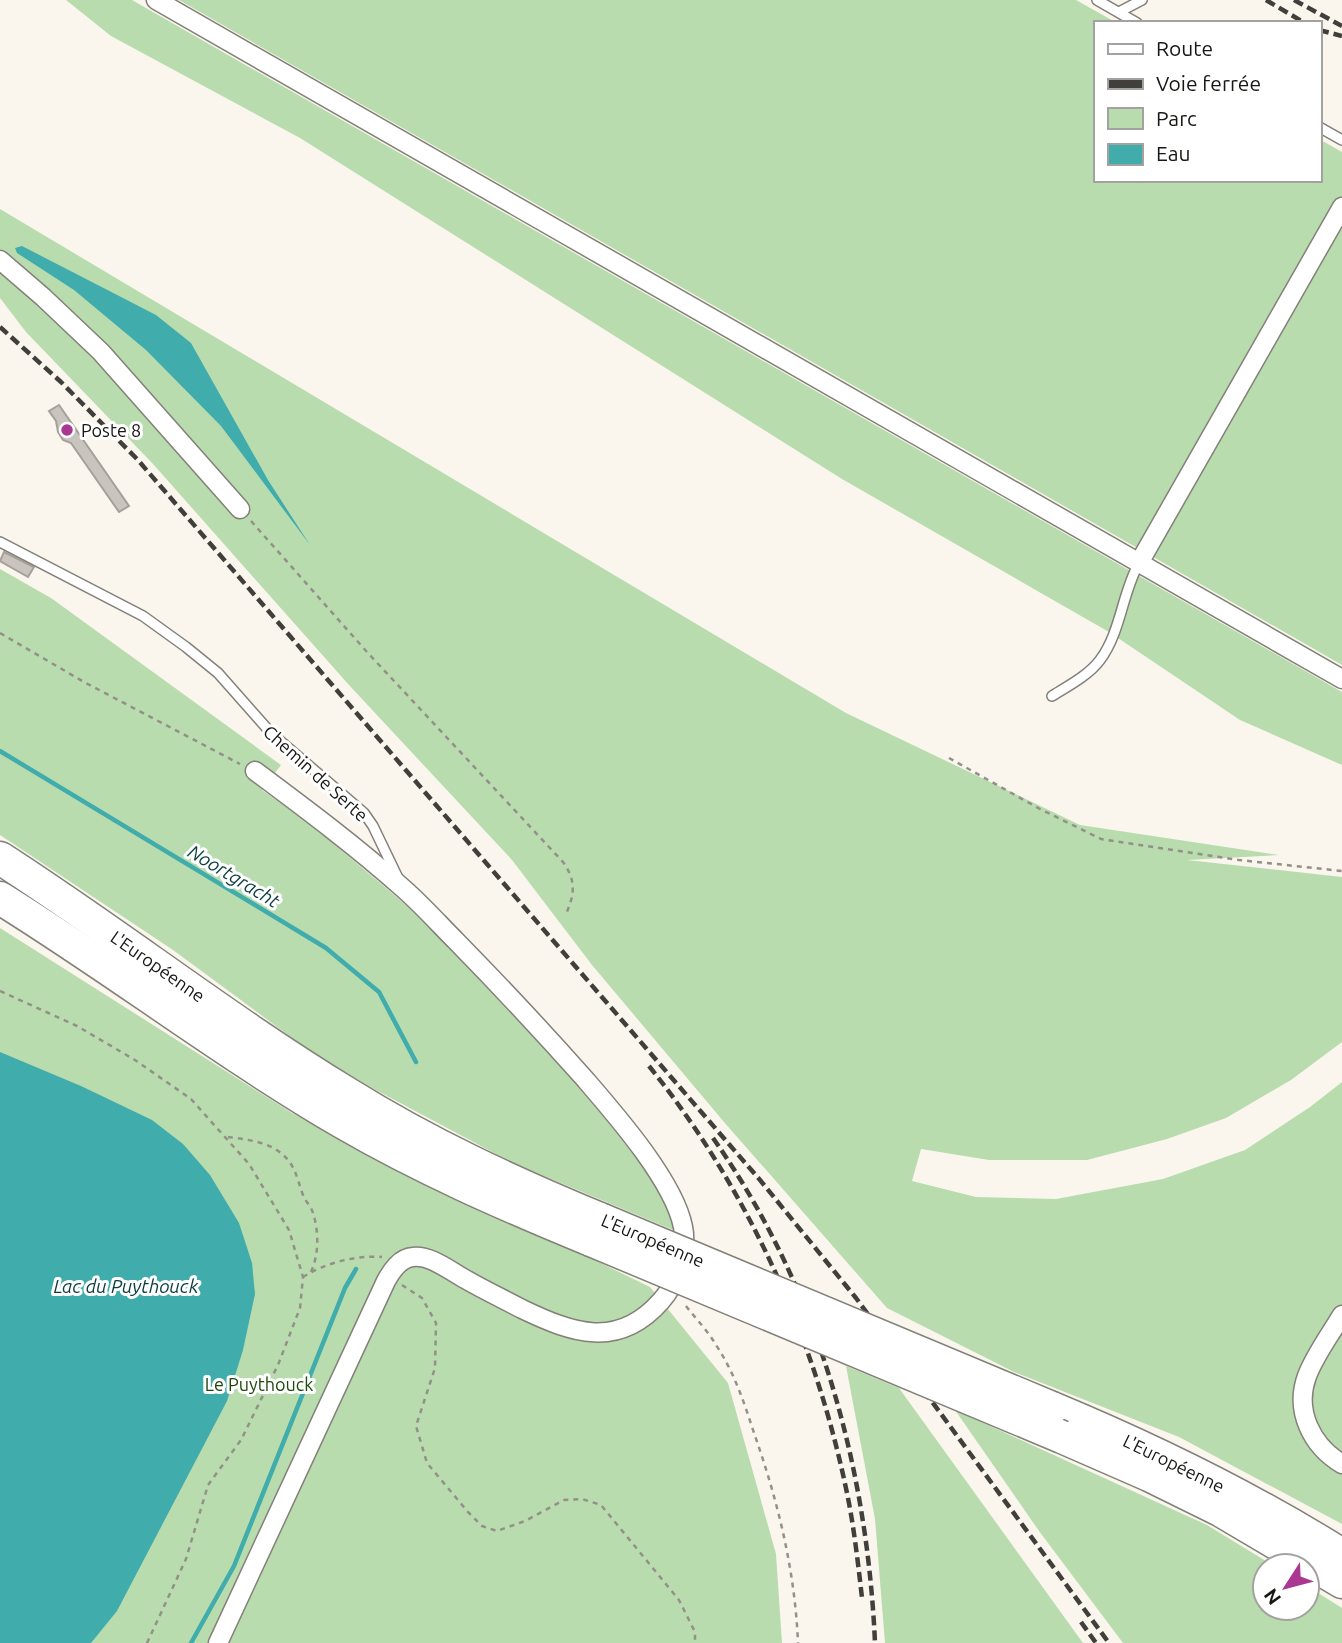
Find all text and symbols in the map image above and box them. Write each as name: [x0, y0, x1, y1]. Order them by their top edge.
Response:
legend: [1094, 21, 1321, 182]
text: Route: [1156, 36, 1213, 60]
text: Voie ferrée: [1156, 71, 1261, 95]
text: Parc: [1156, 106, 1197, 130]
text: Eau: [1156, 141, 1191, 165]
place label: Poste 8: [81, 420, 141, 440]
marker: Poste 8: [59, 422, 75, 438]
street label: Chemin de Serte: [260, 721, 372, 825]
water label: Noortgracht: [184, 840, 284, 912]
street label: L'Européenne: [107, 926, 209, 1006]
street label: L'Européenne: [598, 1209, 708, 1271]
water label: Lac du Puythouck: [54, 1275, 199, 1297]
park label: Le Puythouck: [205, 1374, 313, 1394]
street label: L'Européenne: [1120, 1430, 1228, 1496]
north arrow: [1251, 1552, 1321, 1622]
text: N: [1259, 1585, 1285, 1609]

